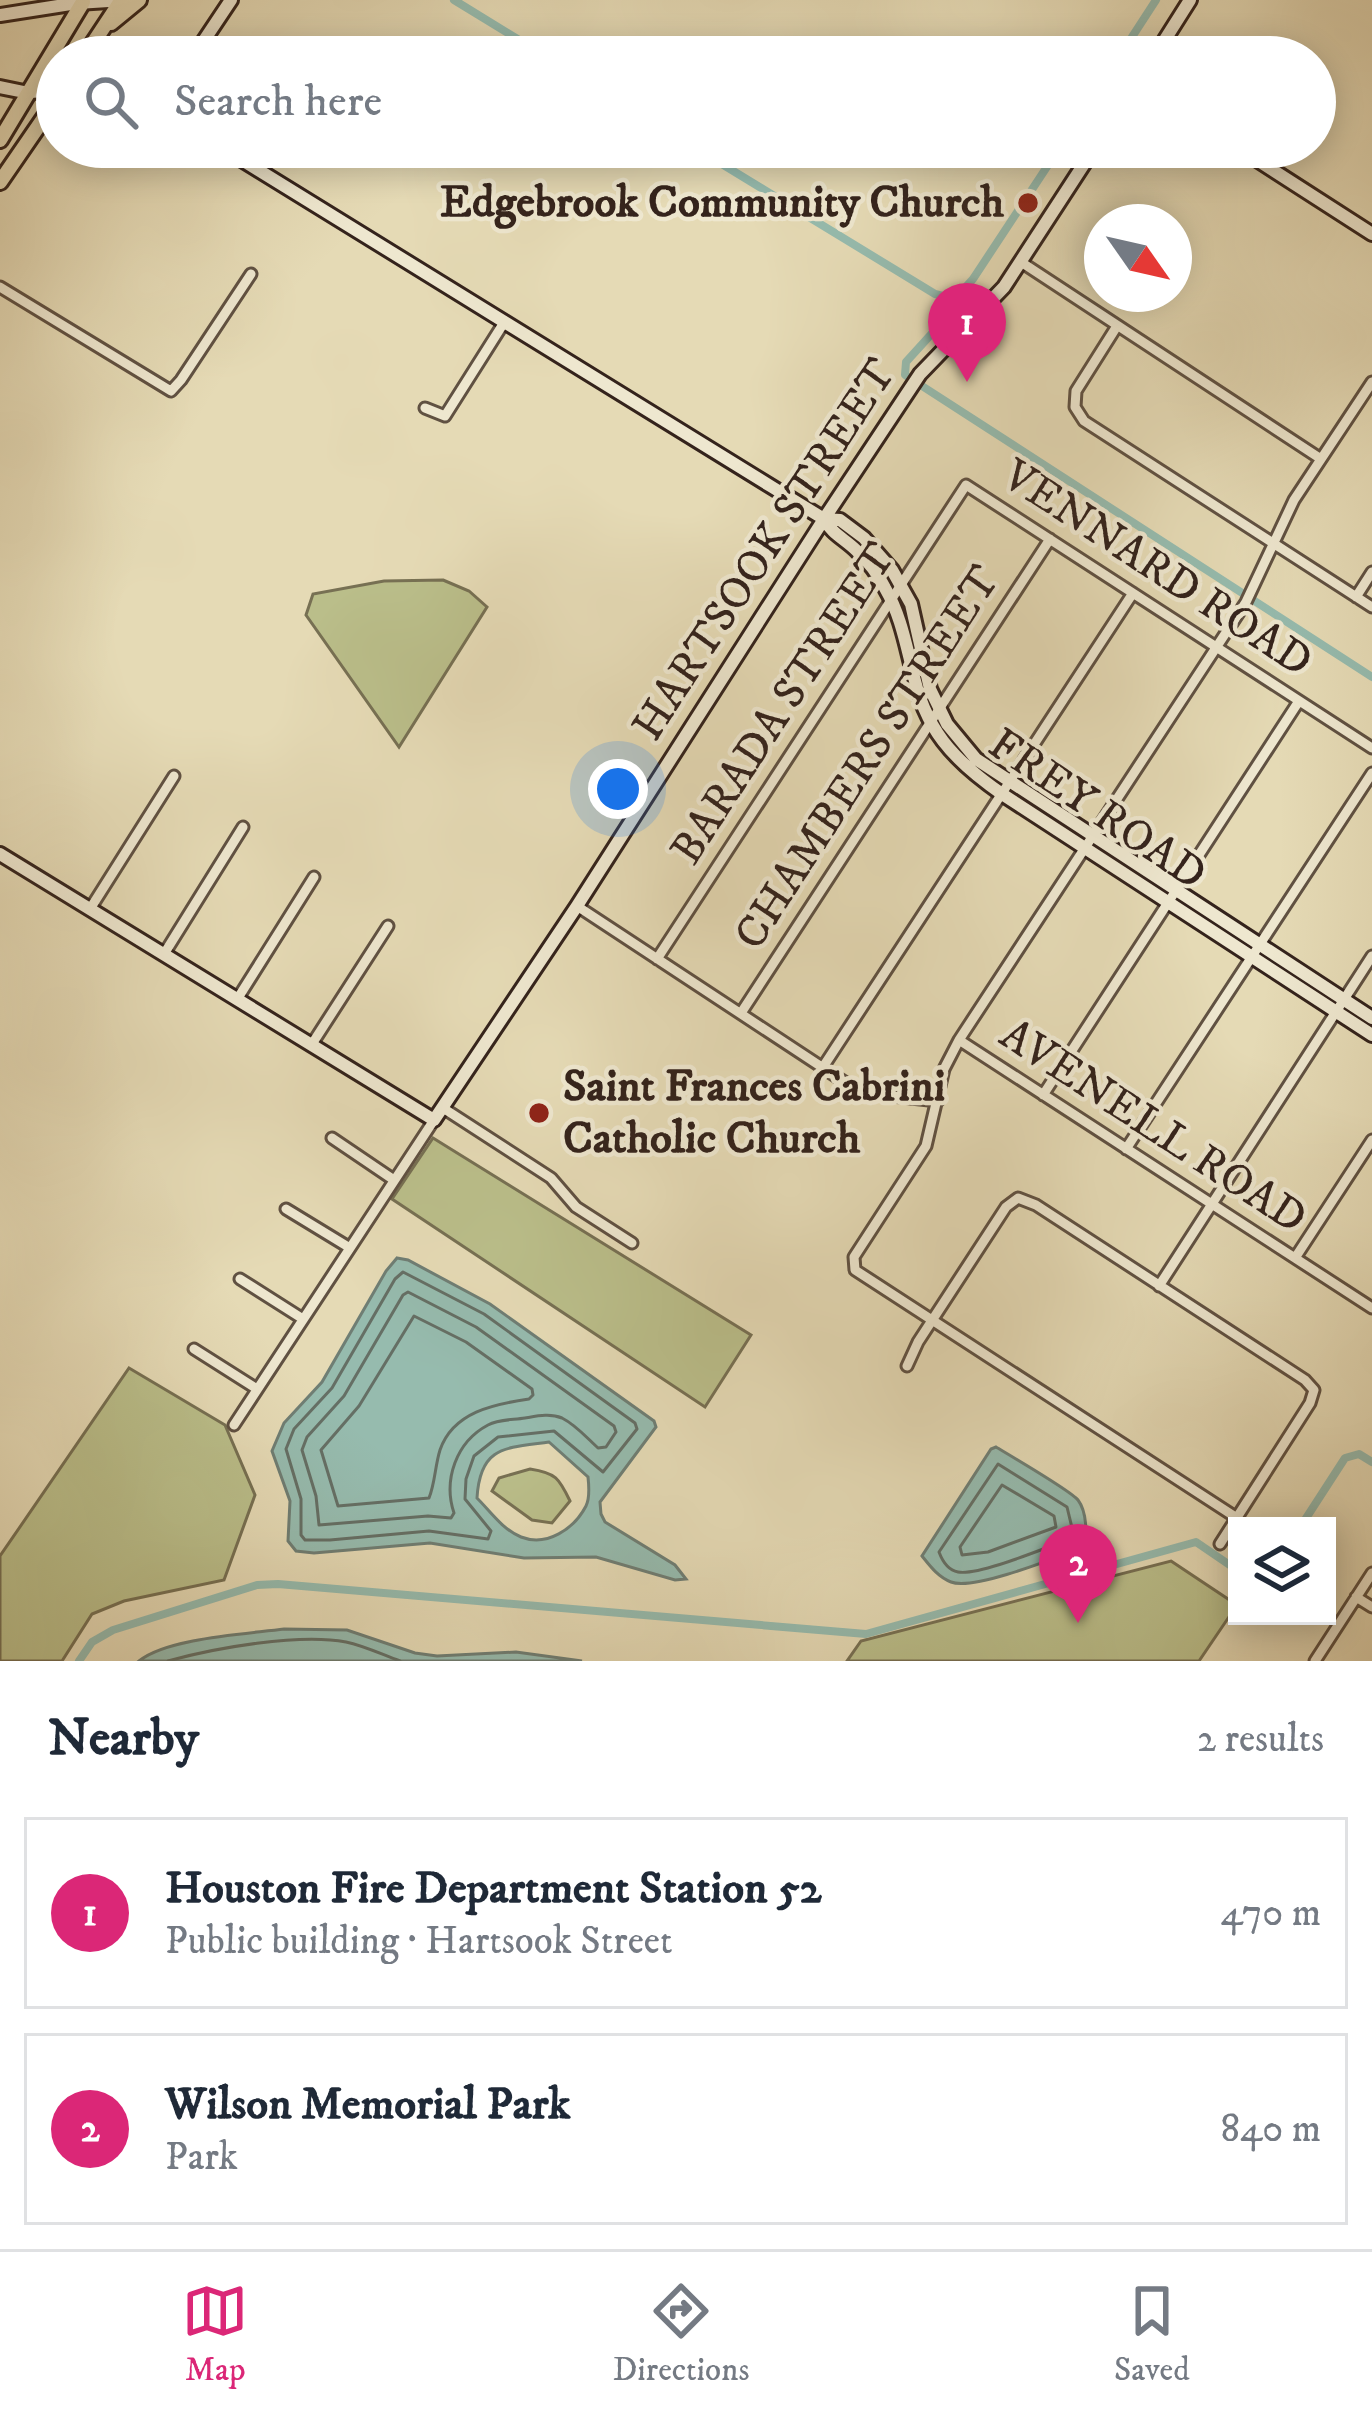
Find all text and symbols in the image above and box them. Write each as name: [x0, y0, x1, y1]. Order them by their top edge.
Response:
search box: [36, 36, 1336, 168]
icon: search: [78, 69, 144, 135]
text: Search here: [174, 74, 382, 130]
place label: Edgebrook Community Church: [440, 175, 1004, 231]
marker: Edgebrook Community Church: [1015, 190, 1041, 216]
north arrow: [1084, 204, 1192, 312]
pin: 1: [928, 283, 1006, 382]
street label: HARTSOOK STREET: [621, 349, 909, 751]
street label: VENNARD ROAD: [991, 447, 1322, 690]
street label: BARADA STREET: [659, 533, 909, 875]
street label: CHAMBERS STREET: [723, 556, 1013, 960]
street label: FREY ROAD: [977, 717, 1217, 903]
your location: [588, 759, 648, 819]
street label: AVENELL ROAD: [989, 1007, 1317, 1247]
place label: Saint Frances Cabrini Catholic Church: [563, 1059, 945, 1167]
marker: Saint Frances Cabrini Catholic Church: [526, 1100, 552, 1126]
map controls: [1228, 1517, 1336, 1625]
button: layers: [1228, 1517, 1336, 1625]
pin: 2: [1039, 1524, 1117, 1623]
text: Nearby: [48, 1707, 199, 1771]
text: 2 results: [1197, 1715, 1324, 1764]
text: Houston Fire Department Station 52: [165, 1861, 822, 1917]
text: 1: [83, 1889, 97, 1938]
text: 470 m: [1221, 1889, 1321, 1938]
text: Public building · Hartsook Street: [165, 1917, 672, 1966]
text: Wilson Memorial Park: [165, 2077, 571, 2133]
text: 2: [80, 2105, 100, 2154]
text: 840 m: [1220, 2105, 1321, 2154]
text: Park: [165, 2133, 238, 2182]
tab: Map: [182, 2278, 248, 2391]
tab: Directions: [613, 2278, 749, 2391]
tab: Saved: [1114, 2278, 1190, 2391]

